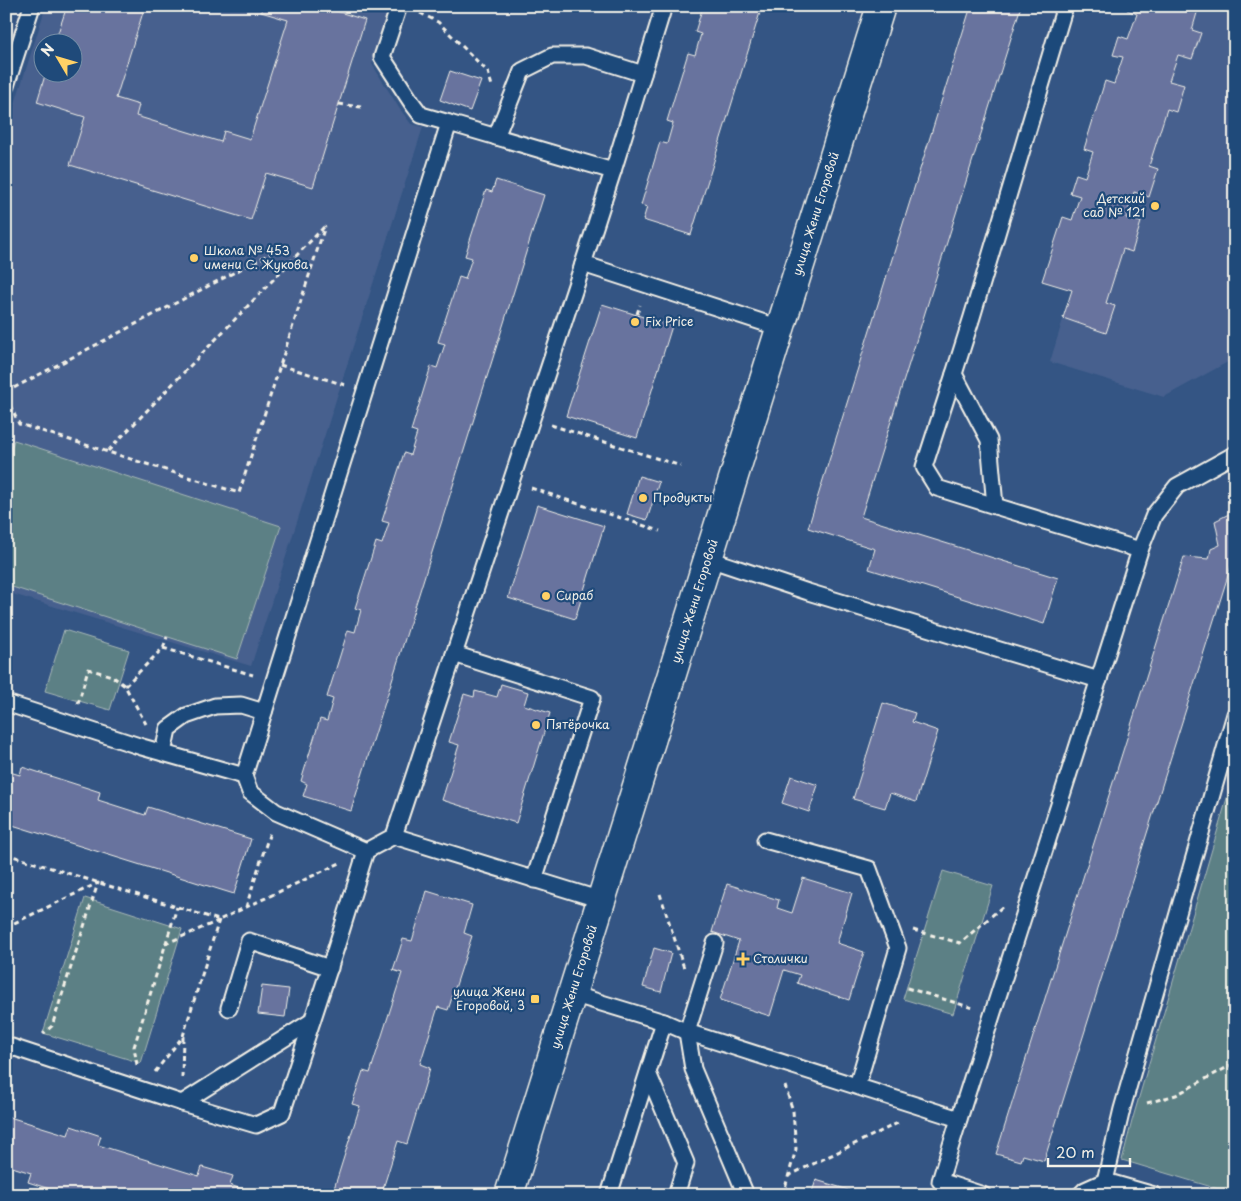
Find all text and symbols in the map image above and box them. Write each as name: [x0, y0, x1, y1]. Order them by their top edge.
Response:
north arrow: [32, 32, 82, 82]
text: N: [36, 39, 59, 61]
street label: улица Жени Егоровой: [787, 149, 843, 278]
place label: Детский сад № 121: [1083, 189, 1145, 221]
marker: Детский сад № 121: [1149, 200, 1161, 212]
place label: Школа № 453 имени С. Жукова: [204, 241, 309, 273]
marker: Школа № 453 имени С. Жукова: [188, 252, 200, 264]
place label: Fix Price: [645, 312, 693, 330]
marker: Fix Price: [629, 316, 641, 328]
place label: Продукты: [653, 488, 712, 506]
marker: Продукты: [637, 492, 649, 504]
street label: улица Жени Егоровой: [666, 537, 722, 665]
place label: Сираб: [556, 586, 593, 604]
marker: Сираб: [540, 590, 552, 602]
place label: Пятёрочка: [546, 715, 610, 733]
marker: Пятёрочка: [530, 719, 542, 731]
street label: улица Жени Егоровой: [545, 922, 601, 1051]
place label: Столички: [753, 949, 808, 967]
marker: Столички: [737, 953, 749, 965]
place label: улица Жени Егоровой, 3: [453, 982, 525, 1014]
marker: улица Жени Егоровой, 3: [529, 993, 541, 1005]
scale bar: [1048, 1136, 1131, 1168]
text: 20 m: [1056, 1140, 1095, 1163]

